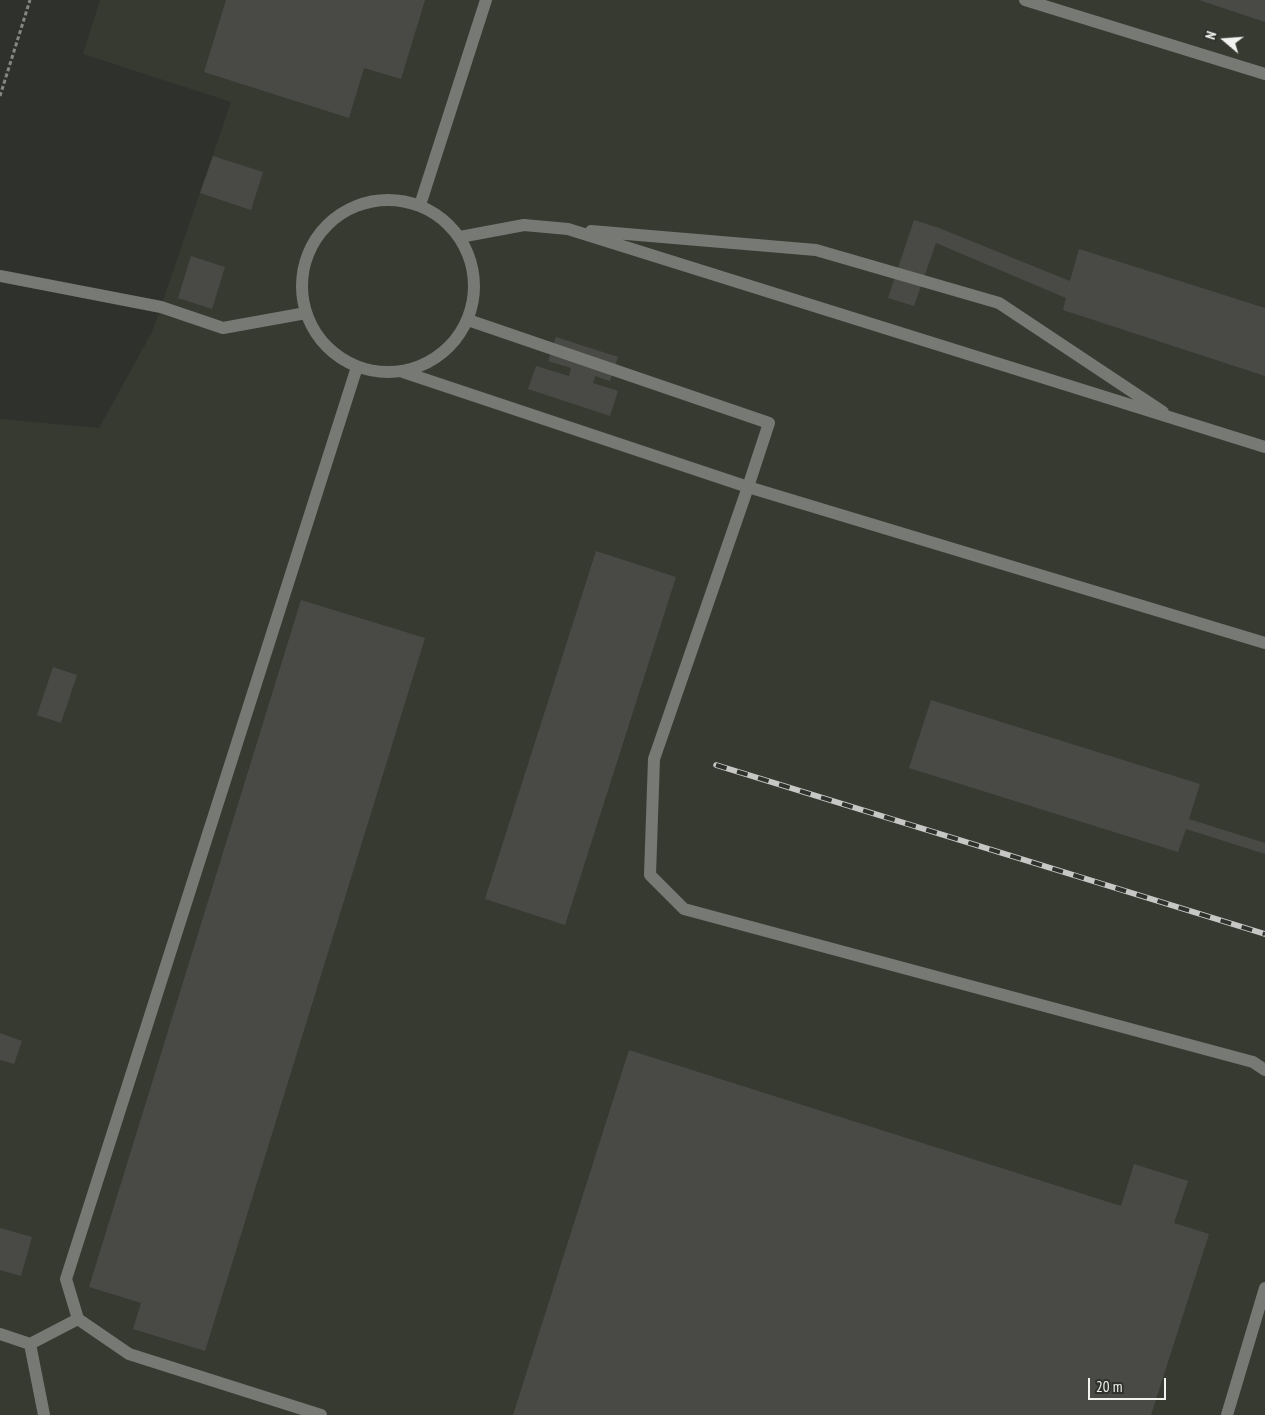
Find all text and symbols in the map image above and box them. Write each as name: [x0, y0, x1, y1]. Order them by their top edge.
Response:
north arrow: [1200, 15, 1250, 65]
text: N: [1201, 29, 1220, 42]
scale bar: [1090, 1368, 1168, 1400]
text: 20 m: [1096, 1377, 1122, 1396]

